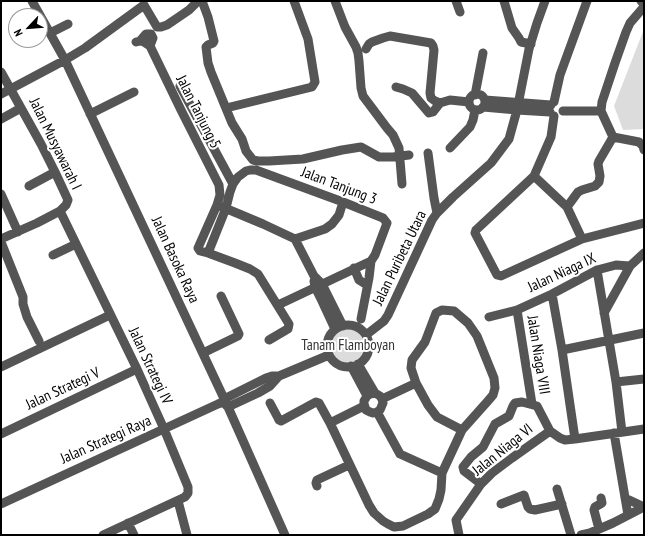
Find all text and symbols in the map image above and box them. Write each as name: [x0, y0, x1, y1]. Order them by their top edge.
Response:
north arrow: [8, 8, 48, 48]
text: N: [11, 27, 26, 39]
street label: Jalan Tanjung 5: [172, 72, 224, 152]
street label: Jalan Musyawarah I: [25, 95, 85, 193]
street label: Jalan Tanjung 3: [299, 163, 379, 209]
street label: Jalan Puribeta Utara: [369, 208, 431, 308]
street label: Jalan Basoka Raya: [147, 214, 203, 306]
street label: Jalan Niaga IX: [525, 249, 599, 297]
street label: Jalan Niaga VIII: [523, 314, 553, 396]
street label: Jalan Strategi IV: [124, 325, 176, 407]
park label: Tanam Flamboyan: [301, 337, 395, 355]
street label: Jalan Strategi V: [23, 364, 103, 414]
street label: Jalan Strategi Raya: [58, 412, 154, 468]
street label: Jalan Niaga VI: [469, 420, 537, 480]

